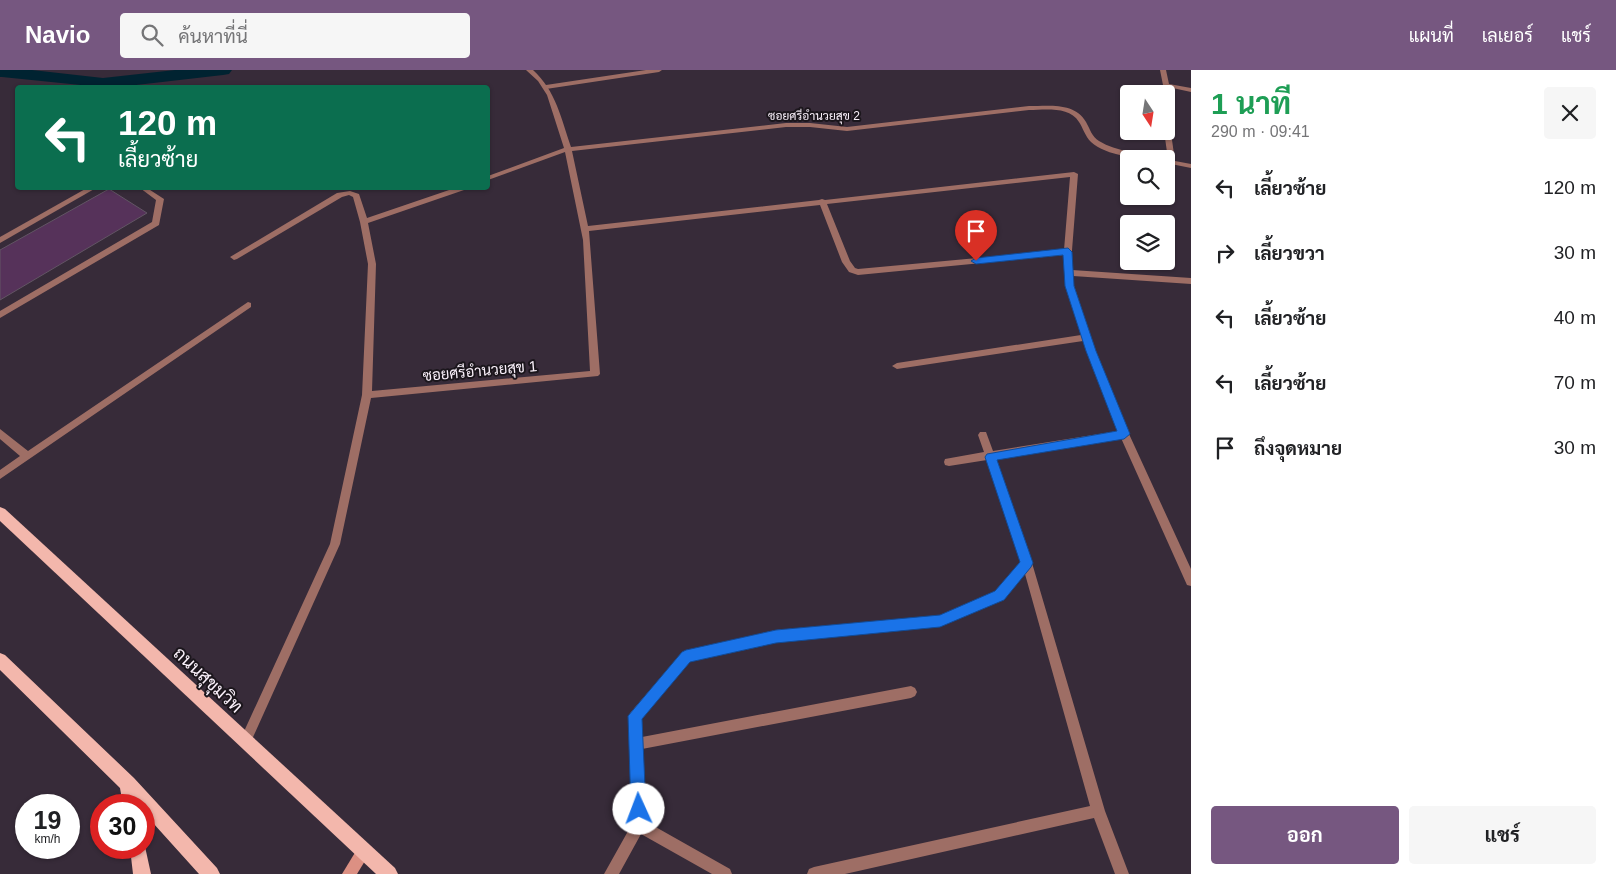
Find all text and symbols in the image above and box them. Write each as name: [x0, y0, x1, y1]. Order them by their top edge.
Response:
search box: [120, 13, 470, 58]
text: Navio: [25, 21, 90, 48]
icon: search: [138, 21, 166, 49]
text: ค้นหาที่นี่: [178, 26, 248, 47]
text: แผนที่: [1409, 26, 1454, 46]
text: เลเยอร์: [1482, 26, 1533, 46]
text: แชร์: [1561, 26, 1591, 46]
north arrow: [1120, 85, 1175, 140]
map controls: [1120, 85, 1175, 270]
text: 1 นาที: [1211, 87, 1291, 120]
button: close: [1544, 87, 1596, 139]
text: 120 m: [118, 103, 217, 142]
icon: left: [35, 105, 100, 170]
street label: ซอยศรีอำนวยสุข 2: [768, 108, 860, 125]
text: 290 m · 09:41: [1211, 123, 1310, 140]
text: เลี้ยวซ้าย: [118, 147, 198, 172]
button: search: [1120, 150, 1175, 205]
icon: left: [1211, 174, 1239, 202]
text: 120 m: [1543, 177, 1596, 198]
text: เลี้ยวซ้าย: [1254, 178, 1326, 199]
pin: [955, 210, 997, 261]
button: layers: [1120, 215, 1175, 270]
icon: arrive: [962, 217, 990, 245]
icon: right: [1211, 239, 1239, 267]
text: 30 m: [1554, 242, 1596, 263]
text: เลี้ยวขวา: [1254, 243, 1325, 264]
icon: left: [1211, 304, 1239, 332]
text: 40 m: [1554, 307, 1596, 328]
text: เลี้ยวซ้าย: [1254, 308, 1326, 329]
street label: ซอยศรีอำนวยสุข 1: [422, 356, 538, 387]
icon: left: [1211, 369, 1239, 397]
text: 70 m: [1554, 372, 1596, 393]
text: เลี้ยวซ้าย: [1254, 373, 1326, 394]
icon: arrive: [1211, 434, 1239, 462]
text: 30 m: [1554, 437, 1596, 458]
text: ถึงจุดหมาย: [1254, 438, 1342, 459]
street label: ถนนสุขุมวิท: [168, 642, 247, 718]
position arrow: [612, 782, 664, 834]
speed limit sign: 30: [90, 794, 155, 859]
text: 19: [34, 806, 61, 834]
button: ออก: [1211, 806, 1399, 864]
button: แชร์: [1409, 806, 1596, 864]
text: km/h: [34, 832, 61, 846]

